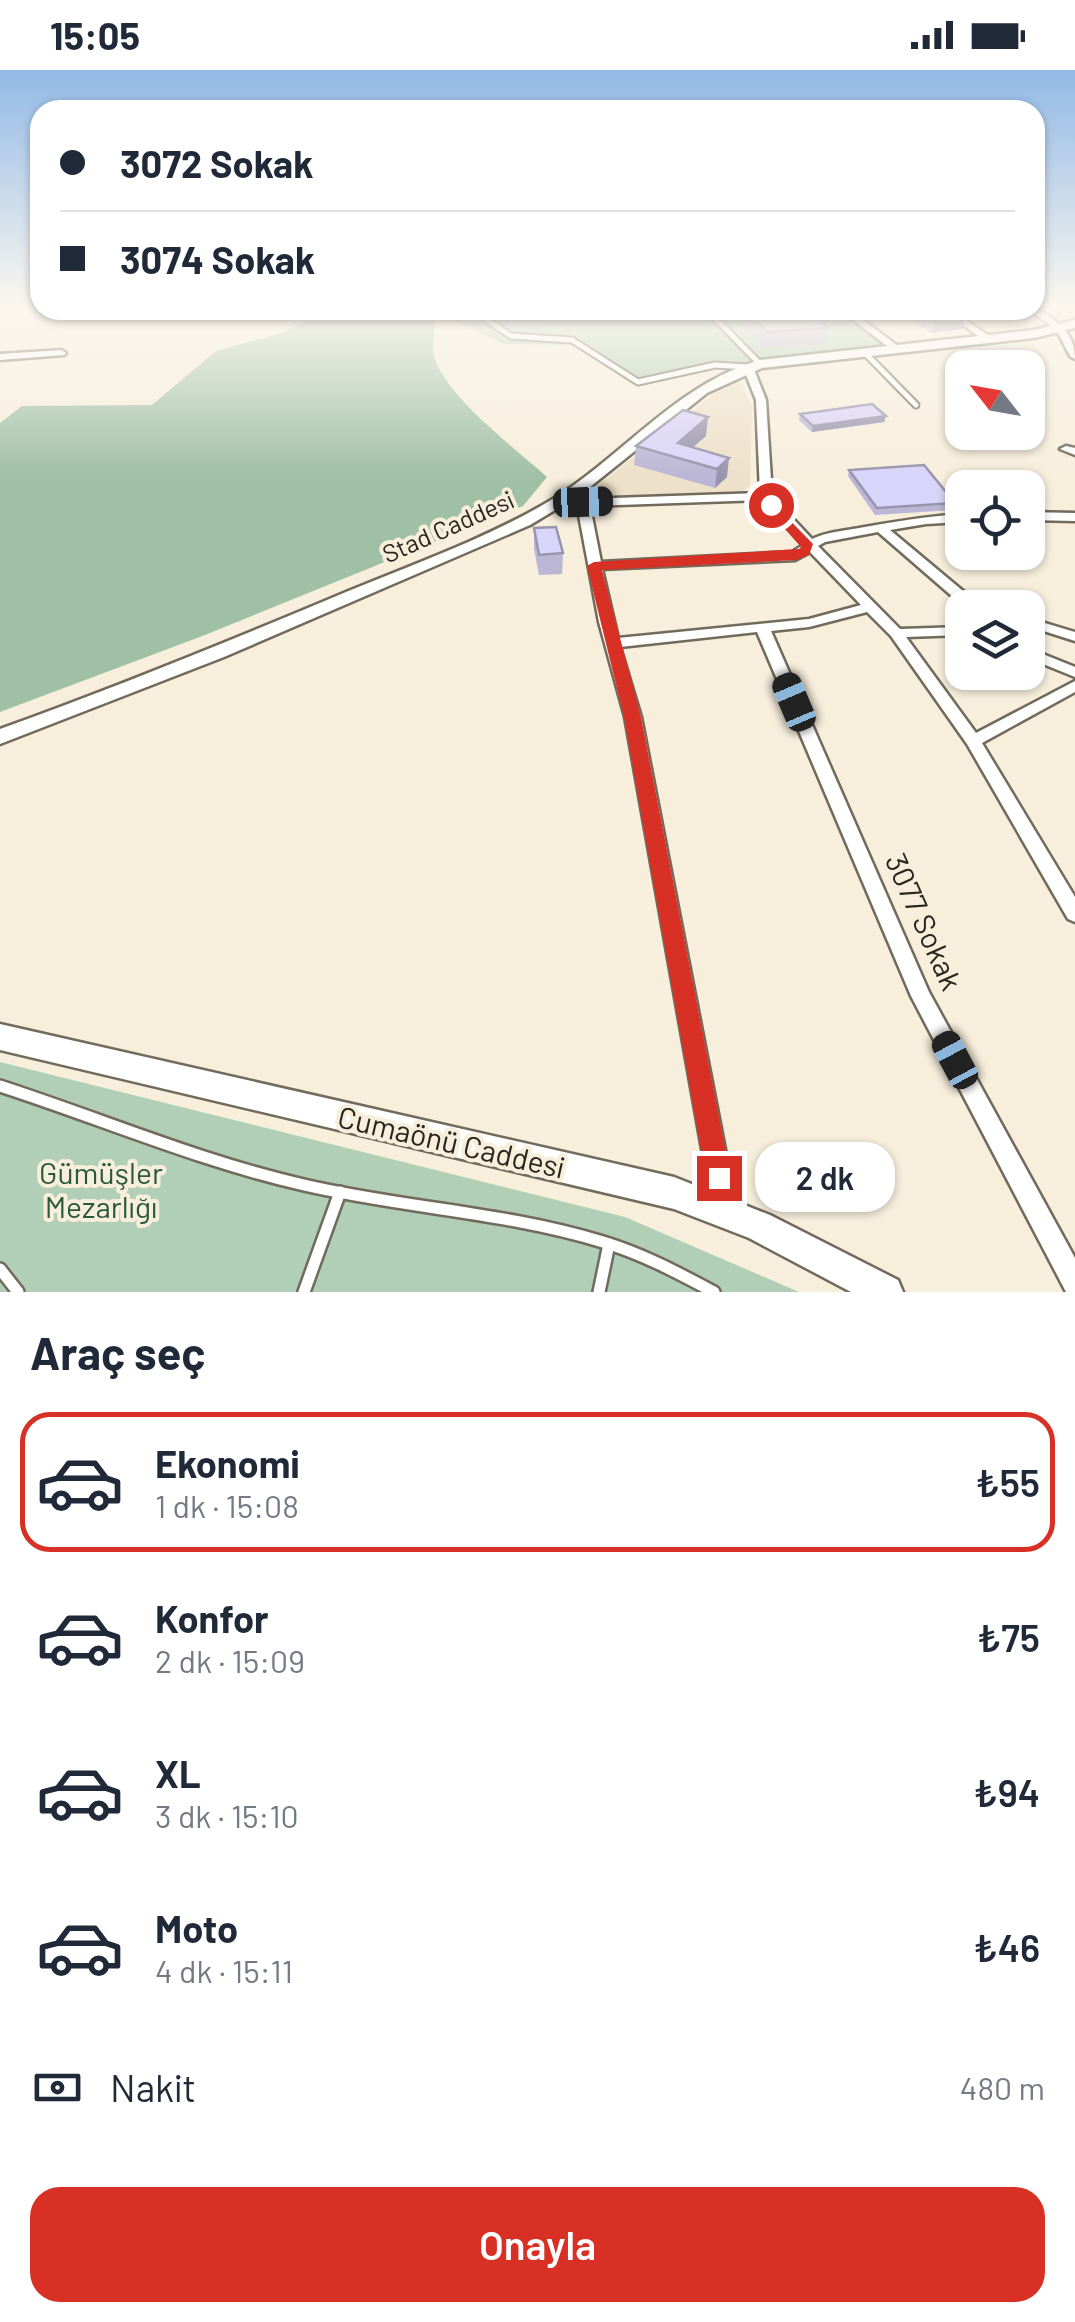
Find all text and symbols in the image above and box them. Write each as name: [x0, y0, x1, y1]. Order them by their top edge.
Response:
text: 15:05: [50, 12, 140, 58]
text: 3072 Sokak: [120, 140, 313, 186]
text: 3074 Sokak: [120, 236, 315, 282]
north arrow: [945, 350, 1045, 450]
map controls: [945, 350, 1045, 690]
button: locate: [945, 470, 1045, 570]
route start: [749, 483, 794, 528]
street label: Stad Caddesi: [377, 484, 518, 568]
car: [552, 486, 614, 518]
button: layers: [945, 590, 1045, 690]
car: [768, 669, 820, 735]
street label: 3077 Sokak: [879, 847, 971, 995]
car: [928, 1026, 982, 1094]
street label: Cumaönü Caddesi: [335, 1097, 568, 1185]
callout: 2 dk: [754, 1143, 894, 1213]
park label: Gümüşler Mezarlığı: [39, 1154, 163, 1224]
route end: [697, 1156, 742, 1201]
text: 2 dk: [796, 1158, 854, 1196]
text: Araç seç: [30, 1325, 205, 1379]
icon: car: [35, 1437, 125, 1527]
text: Ekonomi: [155, 1440, 299, 1486]
text: ₺55: [975, 1459, 1040, 1505]
text: 1 dk · 15:08: [155, 1486, 299, 1524]
icon: car: [35, 1592, 125, 1682]
text: Konfor: [155, 1595, 269, 1641]
text: ₺75: [977, 1614, 1040, 1660]
text: 2 dk · 15:09: [155, 1641, 305, 1679]
icon: car: [35, 1747, 125, 1837]
text: XL: [155, 1750, 201, 1796]
text: ₺94: [973, 1769, 1040, 1815]
text: 3 dk · 15:10: [155, 1796, 299, 1834]
icon: car: [35, 1902, 125, 1992]
text: Moto: [155, 1905, 238, 1951]
text: ₺46: [973, 1924, 1040, 1970]
text: 4 dk · 15:11: [155, 1951, 293, 1989]
icon: cash: [30, 2060, 85, 2115]
text: Nakit: [110, 2064, 196, 2110]
text: 480 m: [960, 2068, 1045, 2106]
button: Onayla: [30, 2187, 1045, 2302]

